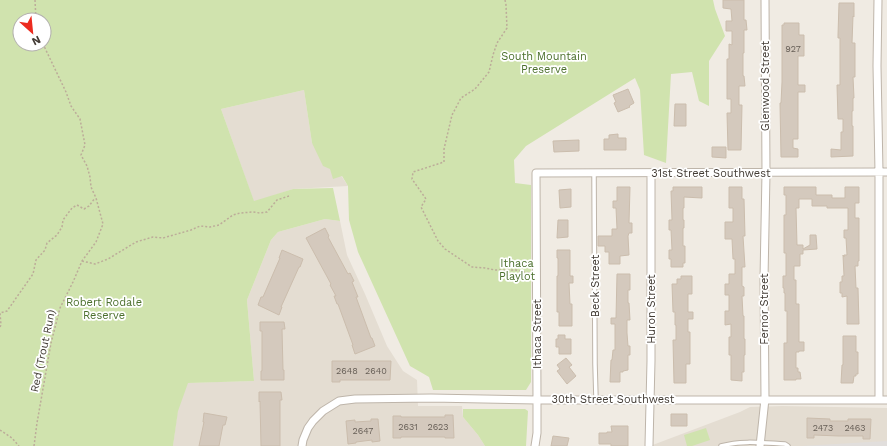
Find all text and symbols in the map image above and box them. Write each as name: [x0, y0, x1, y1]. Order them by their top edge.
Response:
north arrow: [12, 12, 52, 52]
text: N: [30, 33, 43, 48]
street label: Glenwood Street: [759, 40, 772, 131]
house number: 927: [785, 44, 801, 54]
park label: South Mountain Preserve: [501, 50, 587, 76]
street label: 31st Street Southwest: [651, 167, 771, 180]
street label: Beck Street: [589, 254, 602, 317]
park label: Ithaca Playlot: [499, 257, 535, 283]
street label: Fernor Street: [758, 273, 771, 345]
street label: Huron Street: [645, 274, 658, 344]
park label: Robert Rodale Reserve: [66, 296, 142, 322]
street label: Ithaca Street: [531, 299, 544, 369]
street label: Red (Trout Run): [28, 308, 58, 394]
house number: 2648: [336, 366, 358, 376]
house number: 2640: [365, 366, 387, 376]
street label: 30th Street Southwest: [552, 393, 675, 406]
house number: 2631: [398, 422, 418, 432]
house number: 2623: [427, 422, 449, 432]
house number: 2473: [813, 423, 833, 433]
house number: 2463: [844, 423, 866, 433]
house number: 2647: [353, 426, 373, 436]

